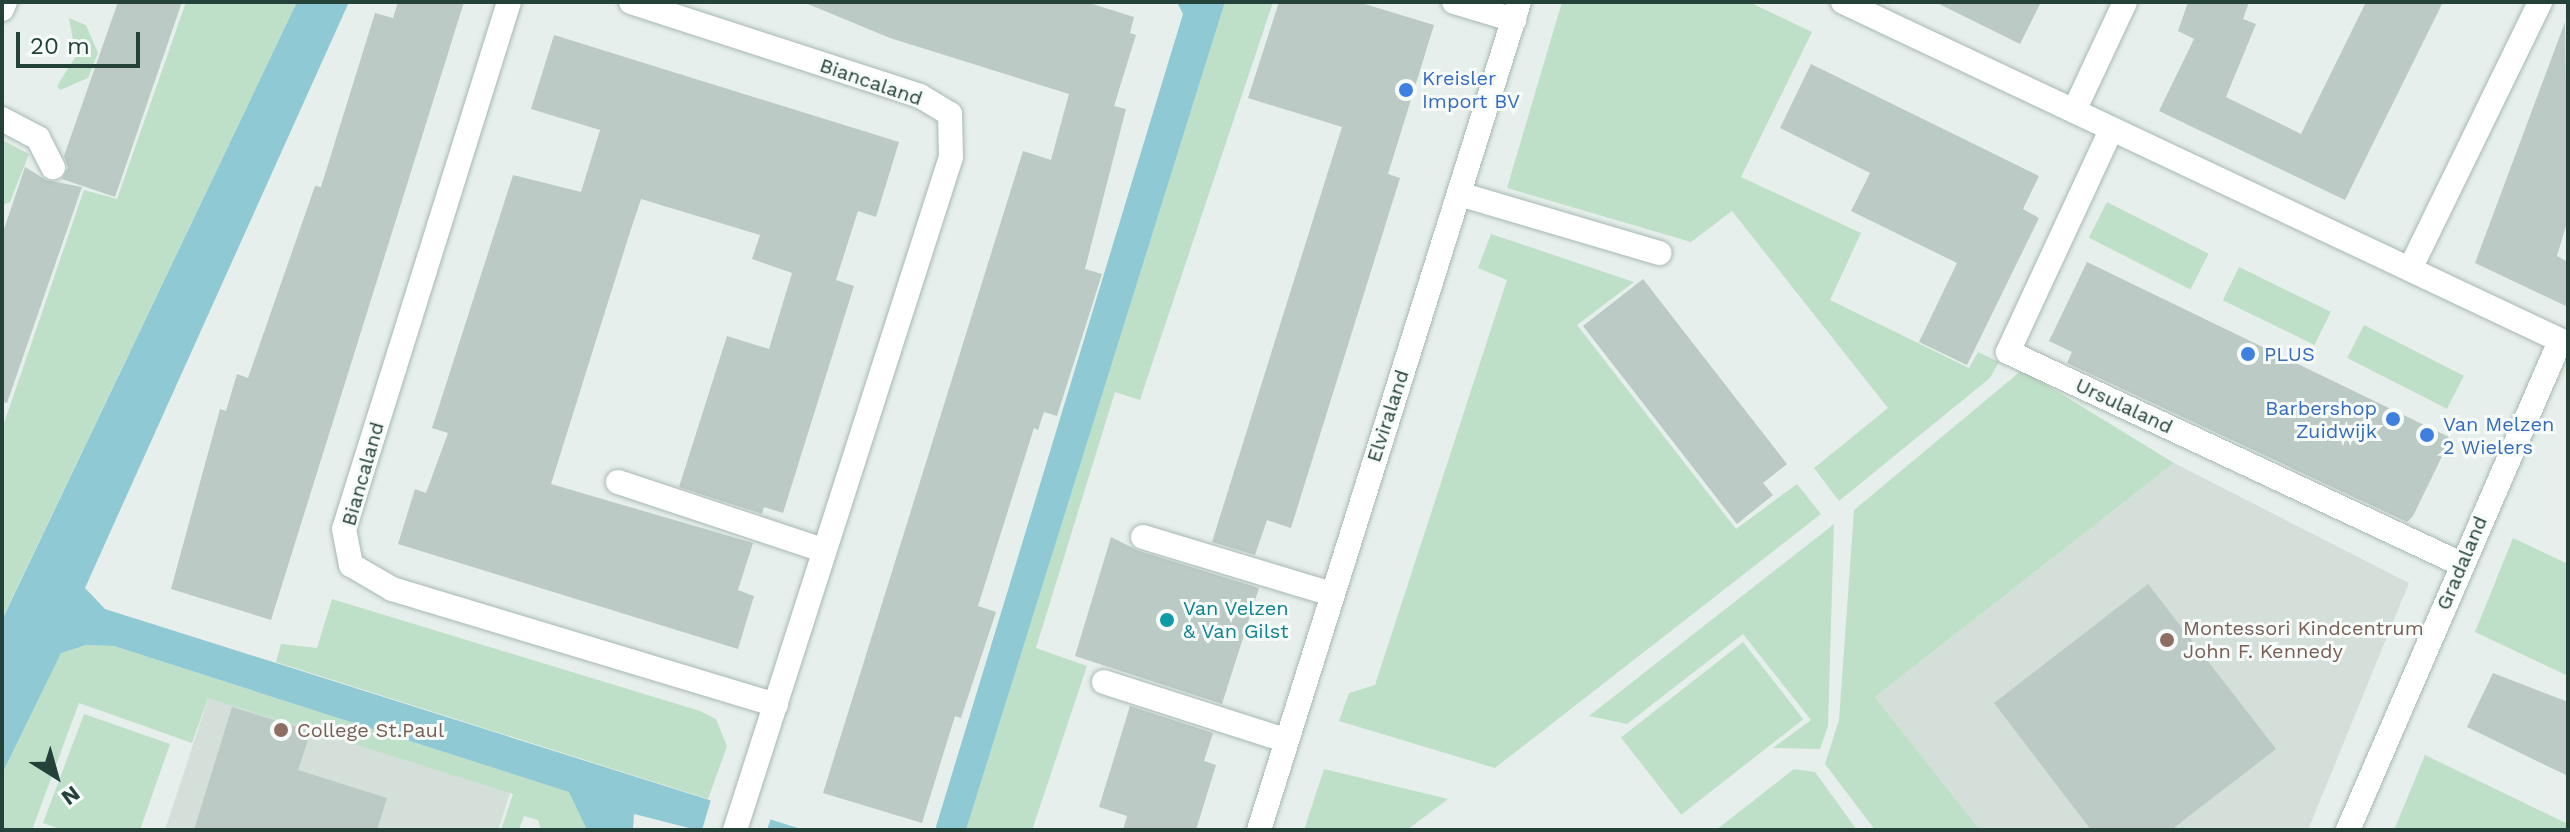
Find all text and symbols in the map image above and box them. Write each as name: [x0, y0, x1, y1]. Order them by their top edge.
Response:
scale bar: [20, 16, 144, 66]
text: 20 m: [30, 32, 90, 60]
street label: Biancaland: [817, 53, 925, 111]
place label: Kreisler Import BV: [1422, 66, 1520, 113]
marker: Kreisler Import BV: [1397, 81, 1415, 99]
place label: PLUS: [2264, 342, 2315, 366]
marker: PLUS: [2239, 345, 2257, 363]
street label: Elviraland: [1362, 367, 1414, 465]
street label: Ursulaland: [2072, 373, 2176, 439]
place label: Barbershop Zuidwijk: [2265, 396, 2377, 443]
marker: Barbershop Zuidwijk: [2384, 410, 2402, 428]
place label: Van Melzen 2 Wielers: [2443, 412, 2554, 459]
street label: Biancaland: [337, 419, 389, 529]
marker: Van Melzen 2 Wielers: [2418, 426, 2436, 444]
street label: Gradaland: [2431, 512, 2493, 614]
place label: Van Velzen & Van Gilst: [1183, 596, 1289, 643]
marker: Van Velzen & Van Gilst: [1158, 611, 1176, 629]
place label: Montessori Kindcentrum John F. Kennedy: [2183, 616, 2424, 663]
marker: Montessori Kindcentrum John F. Kennedy: [2158, 631, 2176, 649]
place label: College St.Paul: [297, 718, 444, 742]
marker: College St.Paul: [272, 721, 290, 739]
north arrow: [16, 736, 96, 816]
text: N: [57, 781, 85, 810]

